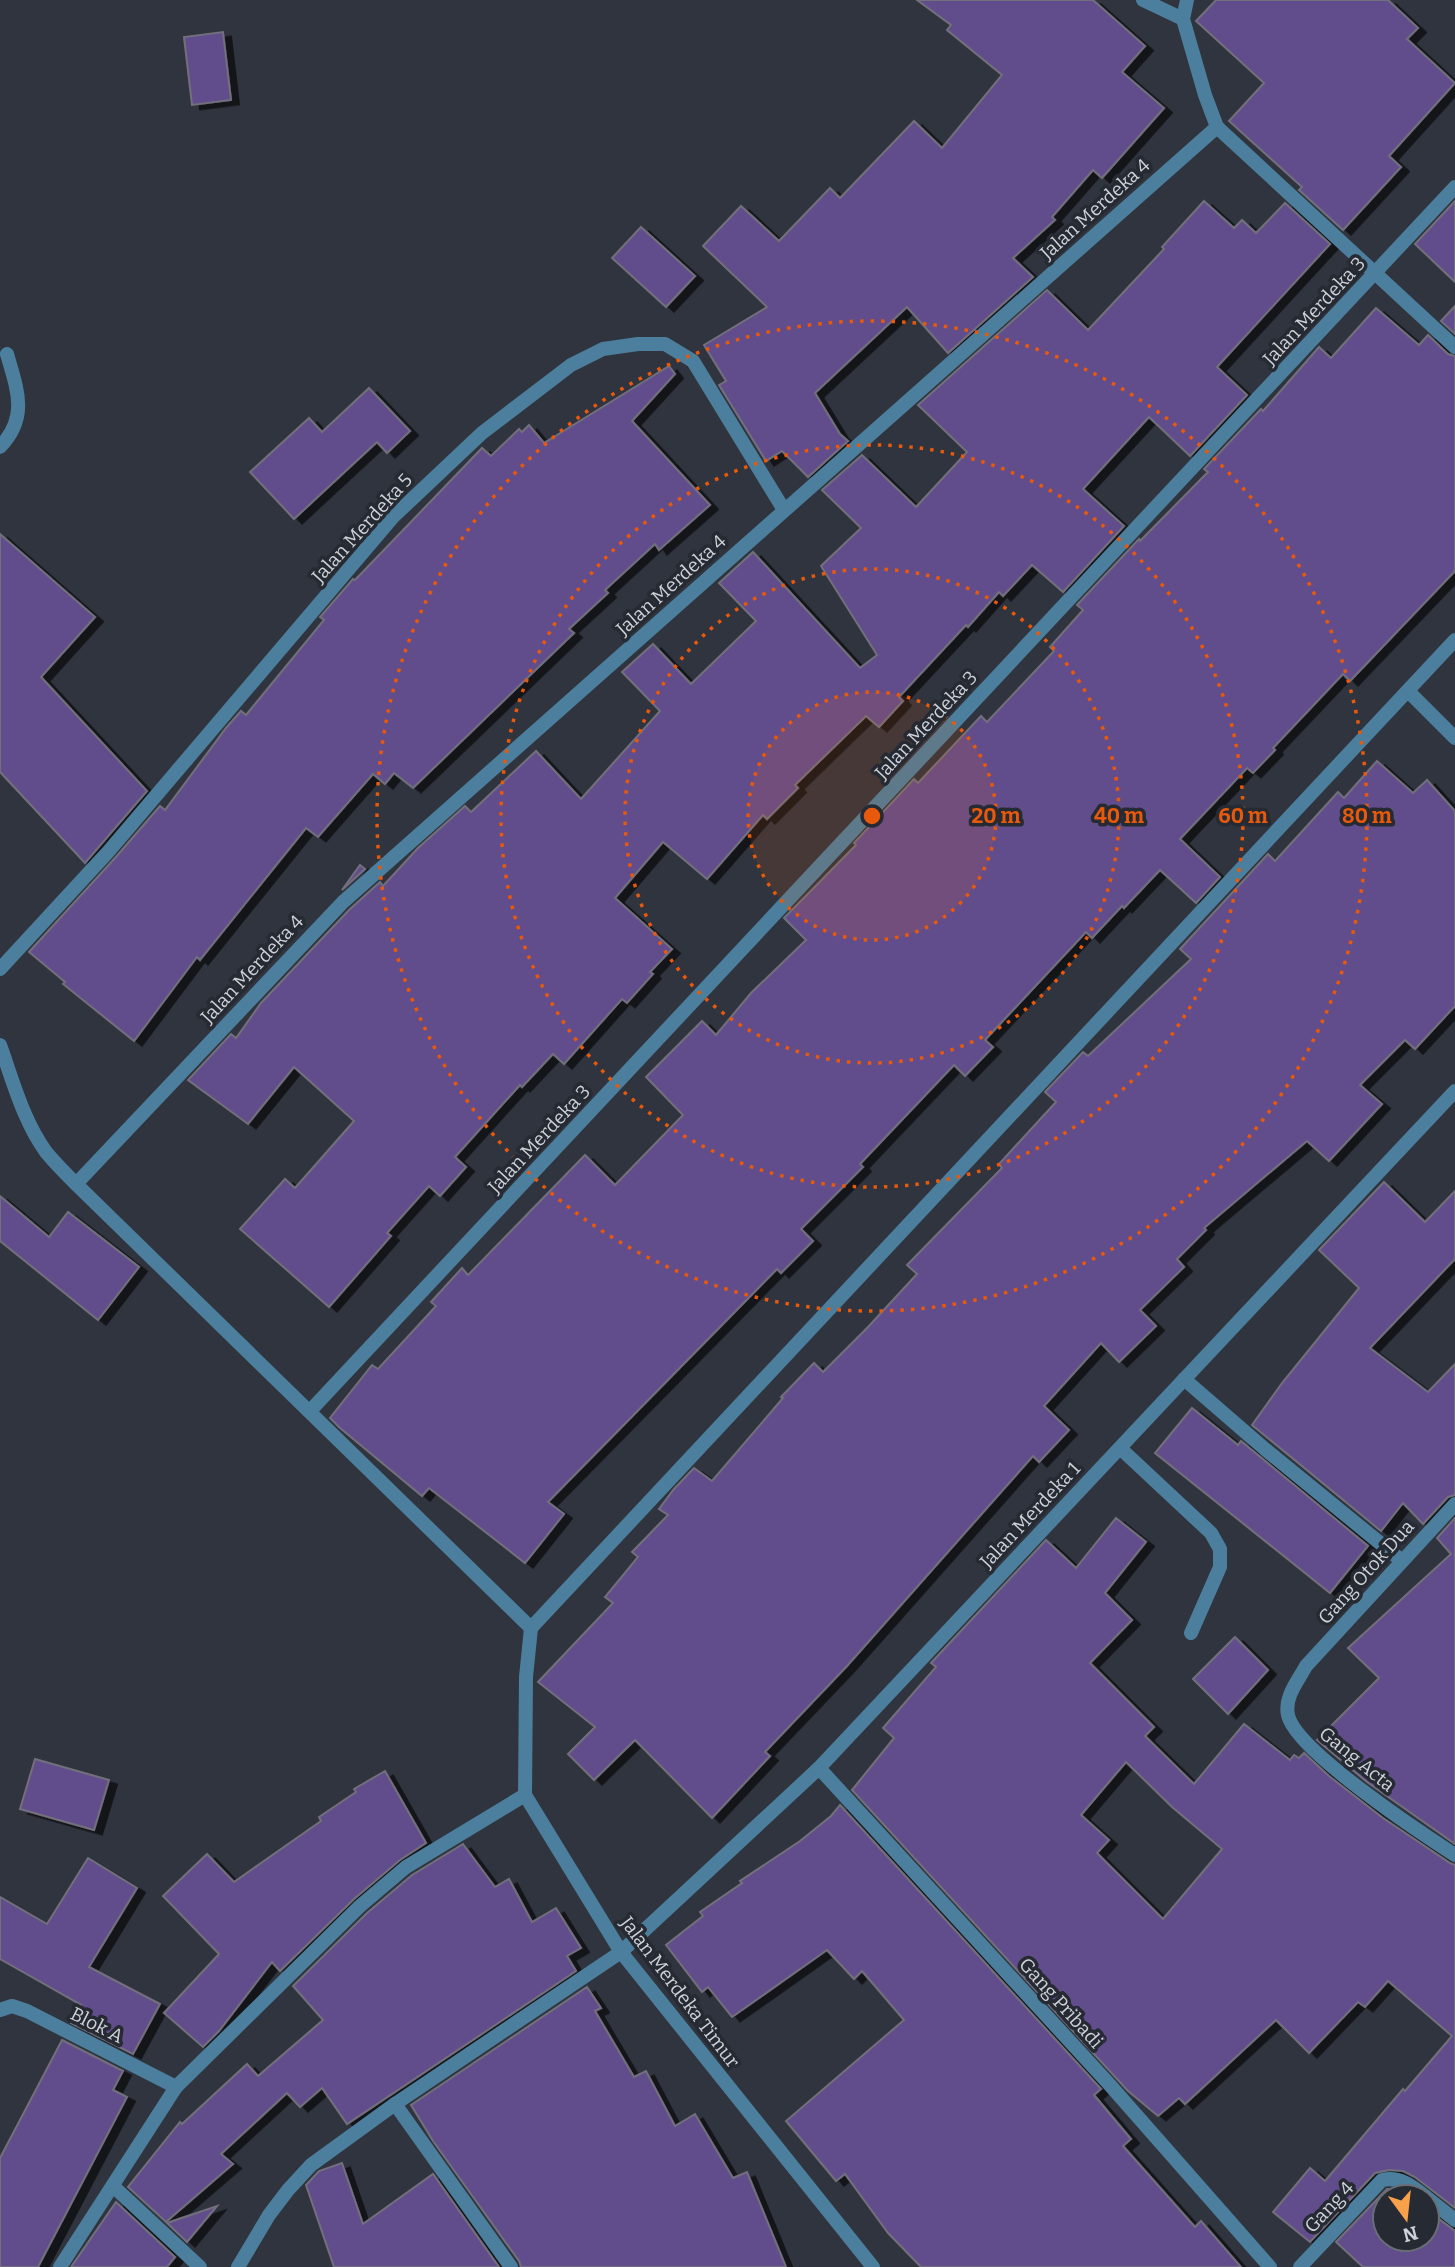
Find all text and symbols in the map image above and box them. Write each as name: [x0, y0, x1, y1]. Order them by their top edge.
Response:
street label: Jalan Merdeka 4: [1035, 154, 1155, 265]
street label: Jalan Merdeka 3: [1257, 252, 1370, 371]
street label: Jalan Merdeka 5: [306, 469, 417, 588]
street label: Jalan Merdeka 4: [611, 530, 731, 641]
street label: Jalan Merdeka 3: [869, 666, 982, 785]
text: 20 m: [972, 803, 1020, 829]
text: 40 m: [1094, 803, 1144, 829]
text: 60 m: [1218, 803, 1268, 829]
text: 80 m: [1342, 803, 1392, 829]
centre of rings: [860, 804, 884, 828]
street label: Jalan Merdeka 4: [195, 910, 308, 1029]
street label: Jalan Merdeka 3: [482, 1080, 595, 1199]
street label: Jalan Merdeka 1: [974, 1457, 1085, 1573]
street label: Gang Otok Dua: [1313, 1515, 1419, 1629]
street label: Gang Acta: [1315, 1722, 1400, 1797]
street label: Jalan Merdeka Timur: [615, 1911, 745, 2073]
street label: Gang Pribadi: [1014, 1953, 1108, 2053]
street label: Blok A: [67, 2002, 128, 2048]
street label: Gang 4: [1300, 2177, 1358, 2237]
north arrow: [1371, 2183, 1441, 2253]
text: N: [1400, 2221, 1420, 2247]

